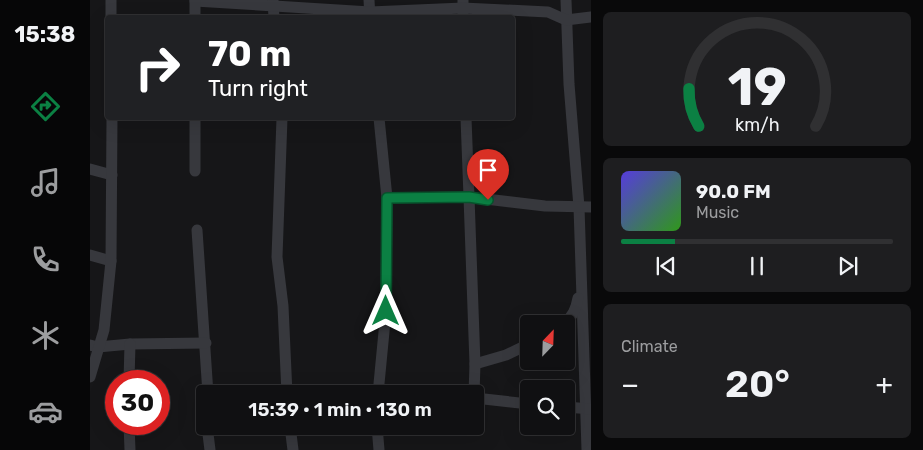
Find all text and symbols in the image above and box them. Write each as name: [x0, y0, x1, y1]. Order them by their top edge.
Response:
text: 15:38: [15, 21, 75, 48]
text: 70 m: [208, 33, 291, 75]
icon: right: [125, 35, 190, 100]
text: 19: [727, 56, 787, 118]
text: Turn right: [208, 75, 308, 102]
icon: directions: [28, 89, 63, 124]
text: km/h: [735, 114, 779, 135]
pin: [467, 149, 509, 200]
icon: arrive: [474, 156, 502, 184]
icon: music: [28, 165, 63, 200]
text: 90.0 FM: [696, 180, 771, 203]
text: Music: [696, 203, 739, 222]
icon: phone: [28, 242, 63, 277]
icon: previous: [652, 252, 680, 280]
icon: pause: [743, 252, 771, 280]
icon: next: [834, 252, 862, 280]
position arrow: [359, 284, 411, 336]
north arrow: [520, 315, 575, 370]
map controls: [520, 315, 575, 435]
icon: climate: [28, 318, 63, 353]
text: Climate: [621, 337, 678, 356]
text: 20°: [725, 361, 790, 407]
text: −: [621, 368, 639, 401]
text: +: [876, 368, 893, 401]
speed limit sign: 30: [105, 370, 170, 435]
button: search: [520, 380, 575, 435]
icon: car: [28, 394, 63, 429]
text: 15:39 · 1 min · 130 m: [248, 398, 432, 421]

